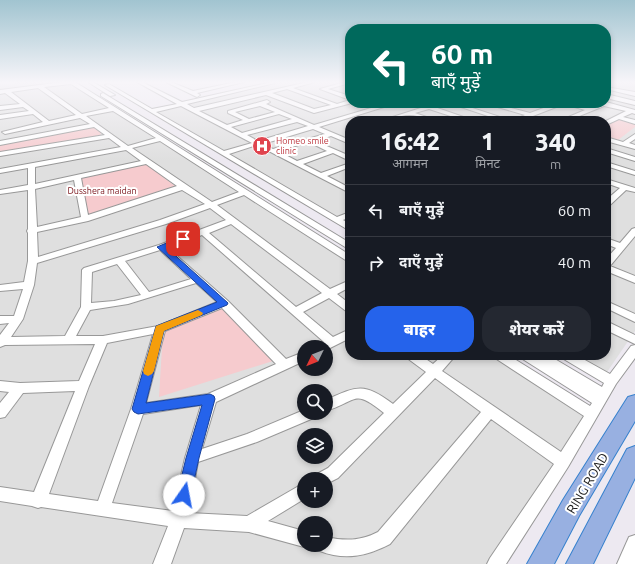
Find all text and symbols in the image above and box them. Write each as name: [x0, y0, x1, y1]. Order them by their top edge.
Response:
text: 60 m: [431, 38, 493, 69]
icon: left: [365, 40, 417, 92]
text: बाएँ मुड़ें: [431, 71, 480, 91]
text: 16:42: [380, 128, 440, 155]
text: 1: [481, 128, 494, 155]
text: 340: [535, 129, 576, 156]
hospital icon: Homeo smile clinic: [251, 135, 273, 157]
place label: Homeo smile clinic: [276, 136, 329, 156]
text: आगमन: [392, 156, 428, 170]
text: मिनट: [475, 156, 500, 170]
text: m: [550, 157, 561, 171]
park label: Dusshera maidan: [67, 186, 137, 196]
icon: left: [365, 200, 387, 222]
text: बाएँ मुड़ें: [399, 201, 444, 218]
text: 60 m: [558, 202, 591, 219]
pin: [166, 222, 200, 256]
icon: arrive: [172, 228, 194, 250]
icon: right: [365, 252, 387, 274]
text: दाएँ मुड़ें: [399, 253, 443, 270]
text: 40 m: [558, 254, 591, 271]
button: बाहर: [365, 306, 474, 352]
button: शेयर करें: [482, 306, 591, 352]
north arrow: [297, 340, 333, 376]
map controls: [297, 340, 333, 552]
button: search: [297, 384, 333, 420]
button: layers: [297, 428, 333, 464]
street label: RING ROAD: [563, 450, 611, 516]
button: +: [297, 472, 333, 508]
position arrow: [163, 474, 205, 516]
button: −: [297, 516, 333, 552]

